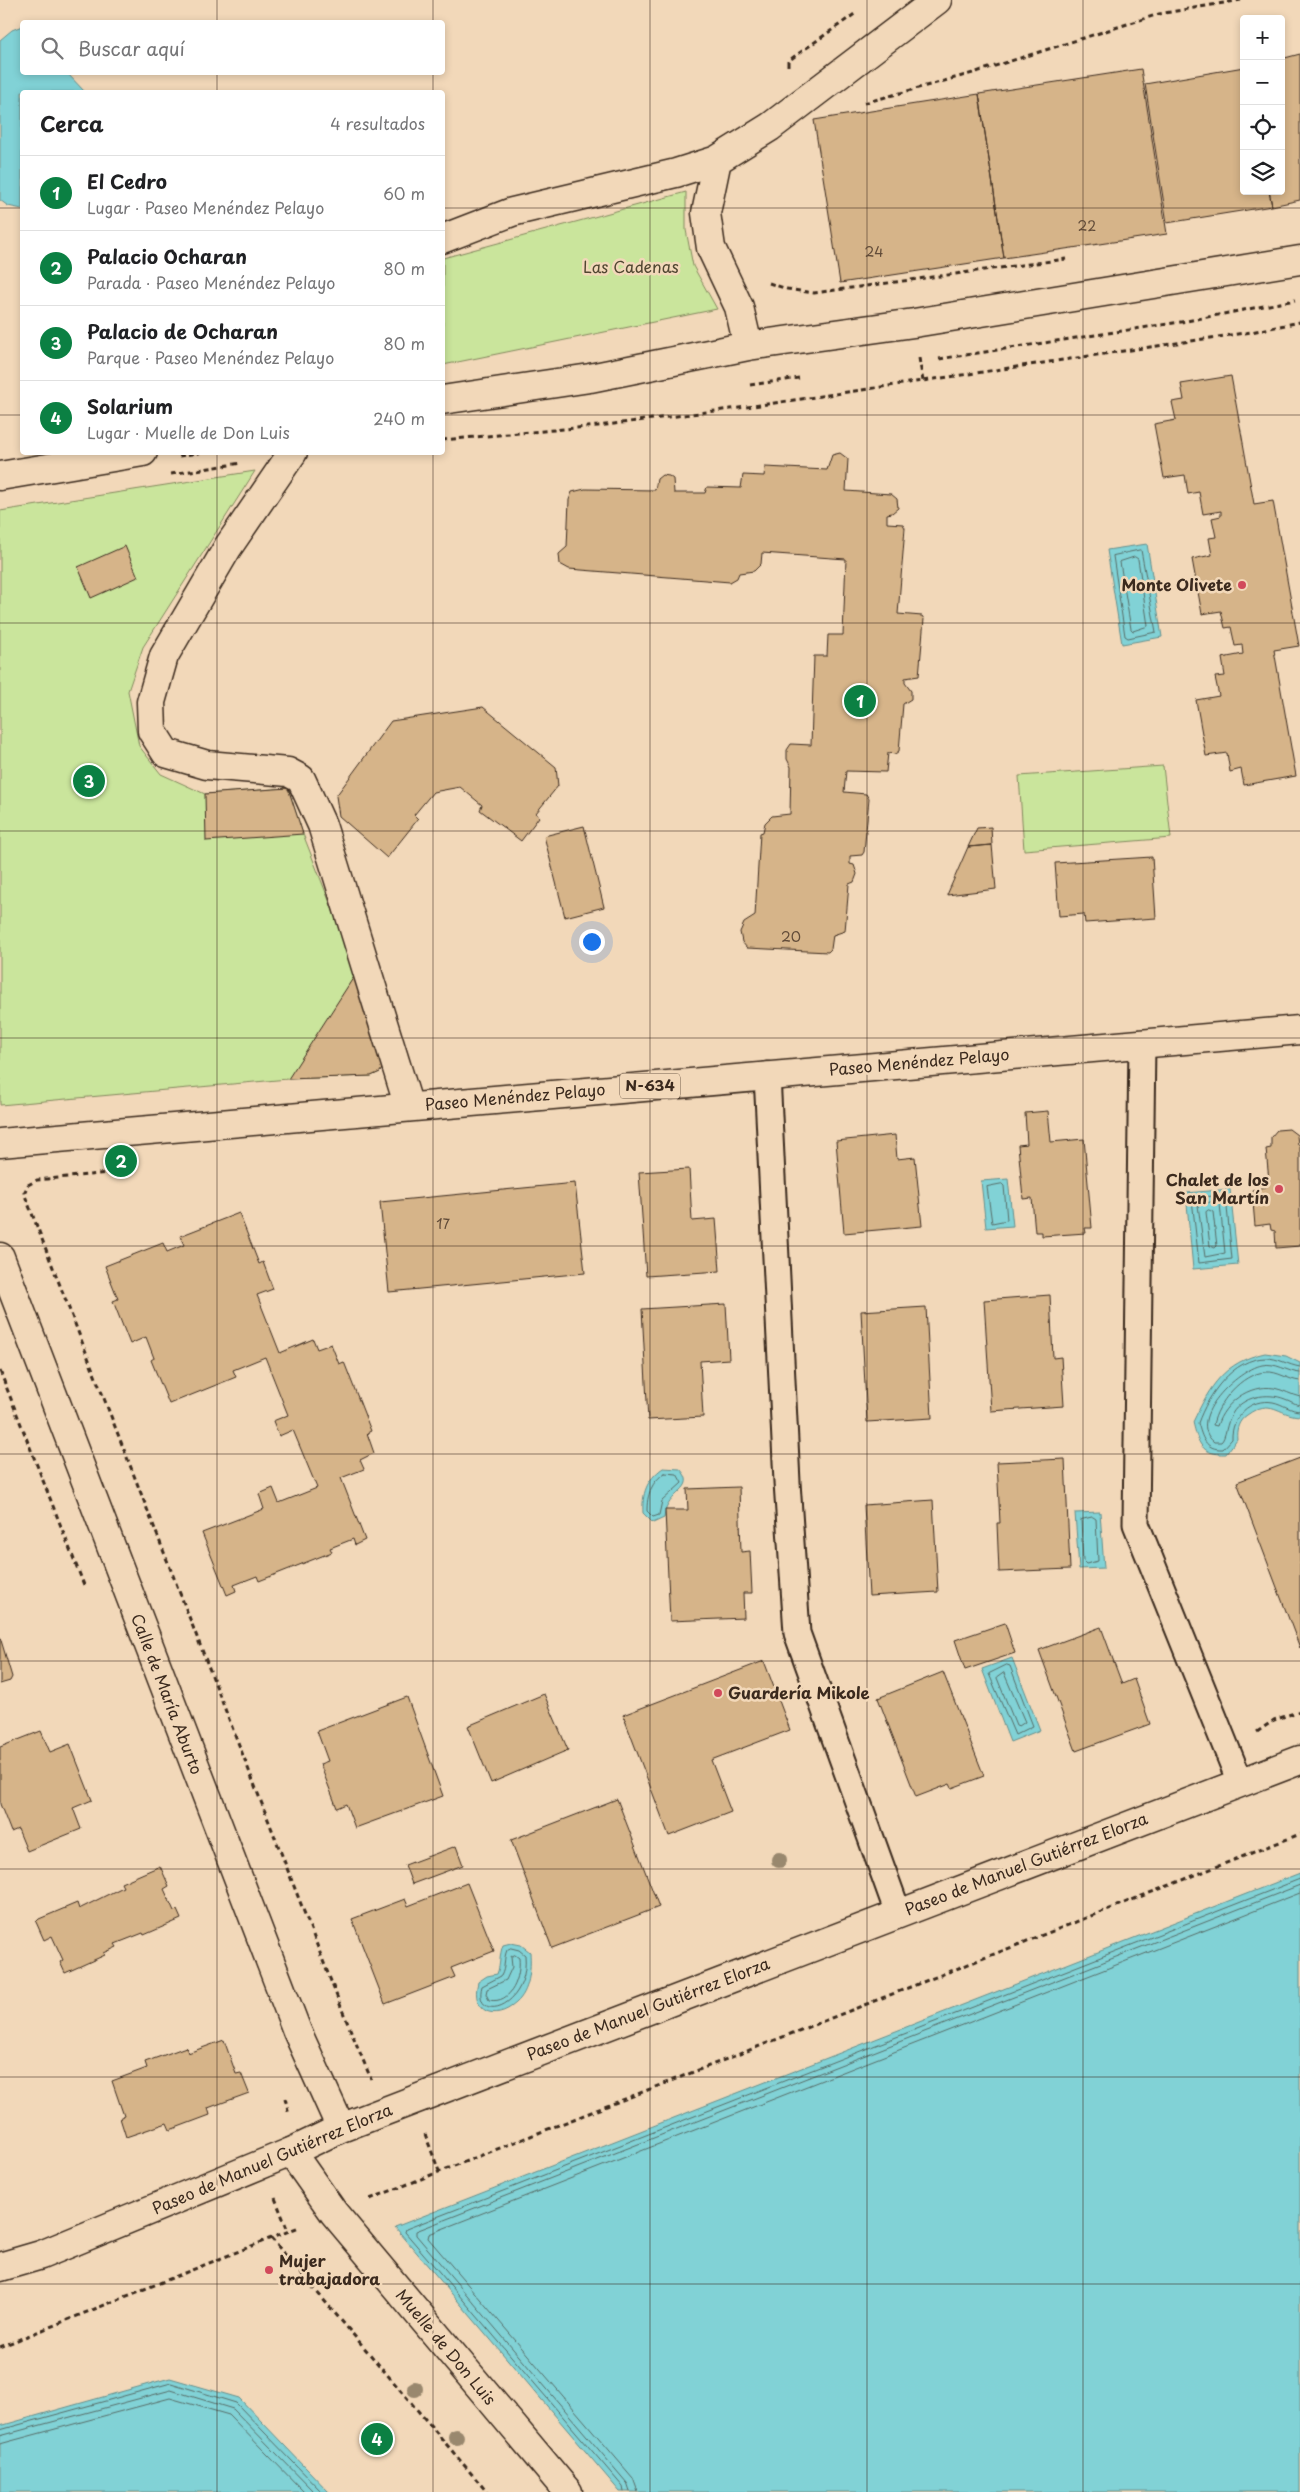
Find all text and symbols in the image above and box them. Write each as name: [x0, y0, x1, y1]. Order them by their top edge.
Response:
map controls: [1240, 15, 1285, 195]
button: +: [1240, 15, 1285, 60]
search box: [20, 20, 445, 75]
icon: search: [38, 34, 66, 62]
text: Buscar aquí: [78, 34, 185, 62]
button: −: [1240, 60, 1285, 105]
button: locate: [1240, 105, 1285, 150]
text: Cerca: [40, 107, 104, 139]
text: 4 resultados: [330, 111, 425, 135]
button: layers: [1240, 150, 1285, 195]
text: El Cedro: [87, 167, 167, 195]
text: 1: [52, 181, 60, 205]
text: 60 m: [383, 181, 425, 205]
text: Lugar · Paseo Menéndez Pelayo: [87, 195, 324, 219]
house number: 22: [1078, 215, 1096, 236]
house number: 24: [865, 241, 883, 262]
text: Palacio Ocharan: [87, 242, 247, 270]
park label: Las Cadenas: [583, 254, 679, 278]
text: 2: [50, 256, 62, 280]
text: 80 m: [383, 256, 425, 280]
text: Parada · Paseo Menéndez Pelayo: [87, 270, 335, 294]
text: Palacio de Ocharan: [87, 317, 278, 345]
text: 3: [51, 331, 61, 355]
text: 80 m: [383, 331, 425, 355]
text: Parque · Paseo Menéndez Pelayo: [87, 345, 334, 369]
text: Solarium: [87, 392, 173, 420]
text: 4: [51, 406, 61, 430]
text: 240 m: [373, 406, 425, 430]
text: Lugar · Muelle de Don Luis: [87, 420, 290, 444]
place label: Monte Olivete: [1121, 572, 1232, 596]
marker: Monte Olivete: [1236, 579, 1248, 591]
pin: 1: [844, 682, 876, 720]
pin: 3: [73, 762, 105, 800]
house number: 20: [781, 926, 801, 947]
your location: [579, 929, 605, 955]
street label: Paseo Menéndez Pelayo: [828, 1041, 1010, 1081]
road number: N-634: [620, 1074, 680, 1098]
street label: Paseo Menéndez Pelayo: [424, 1076, 606, 1116]
pin: 2: [105, 1142, 137, 1180]
place label: Chalet de los San Martín: [1166, 1167, 1269, 1209]
marker: Chalet de los San Martín: [1273, 1183, 1285, 1195]
house number: 17: [436, 1213, 450, 1234]
street label: Calle de María Aburto: [126, 1610, 210, 1778]
place label: Guardería Mikole: [728, 1680, 870, 1704]
marker: Guardería Mikole: [712, 1687, 724, 1699]
street label: Paseo de Manuel Gutiérrez Elorza: [901, 1806, 1151, 1921]
street label: Paseo de Manuel Gutiérrez Elorza: [523, 1951, 773, 2066]
street label: Paseo de Manuel Gutiérrez Elorza: [148, 2096, 395, 2220]
place label: Mujer trabajadora: [279, 2248, 380, 2290]
marker: Mujer trabajadora: [263, 2264, 275, 2276]
street label: Muelle de Don Luis: [391, 2283, 503, 2410]
pin: 4: [361, 2420, 393, 2458]

